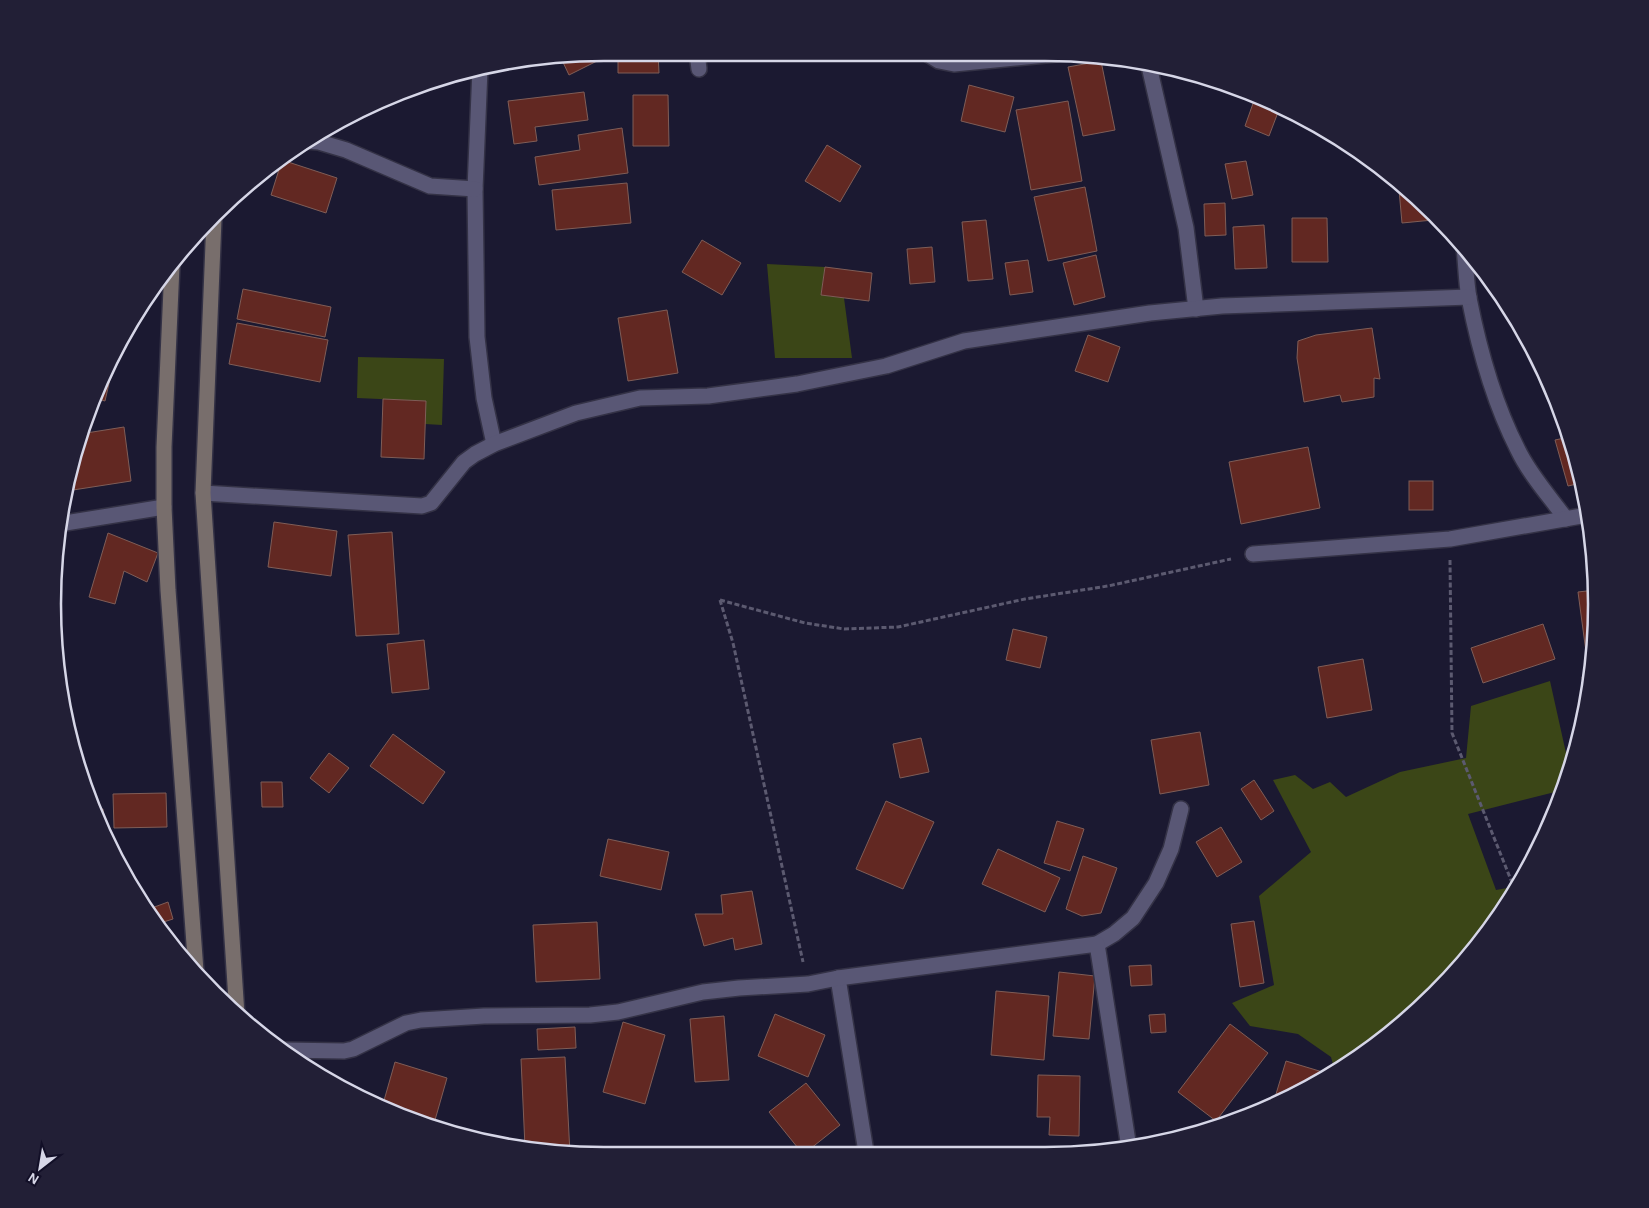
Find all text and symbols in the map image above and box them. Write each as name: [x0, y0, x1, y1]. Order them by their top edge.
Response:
north arrow: [15, 1143, 65, 1193]
text: N: [26, 1170, 42, 1187]

